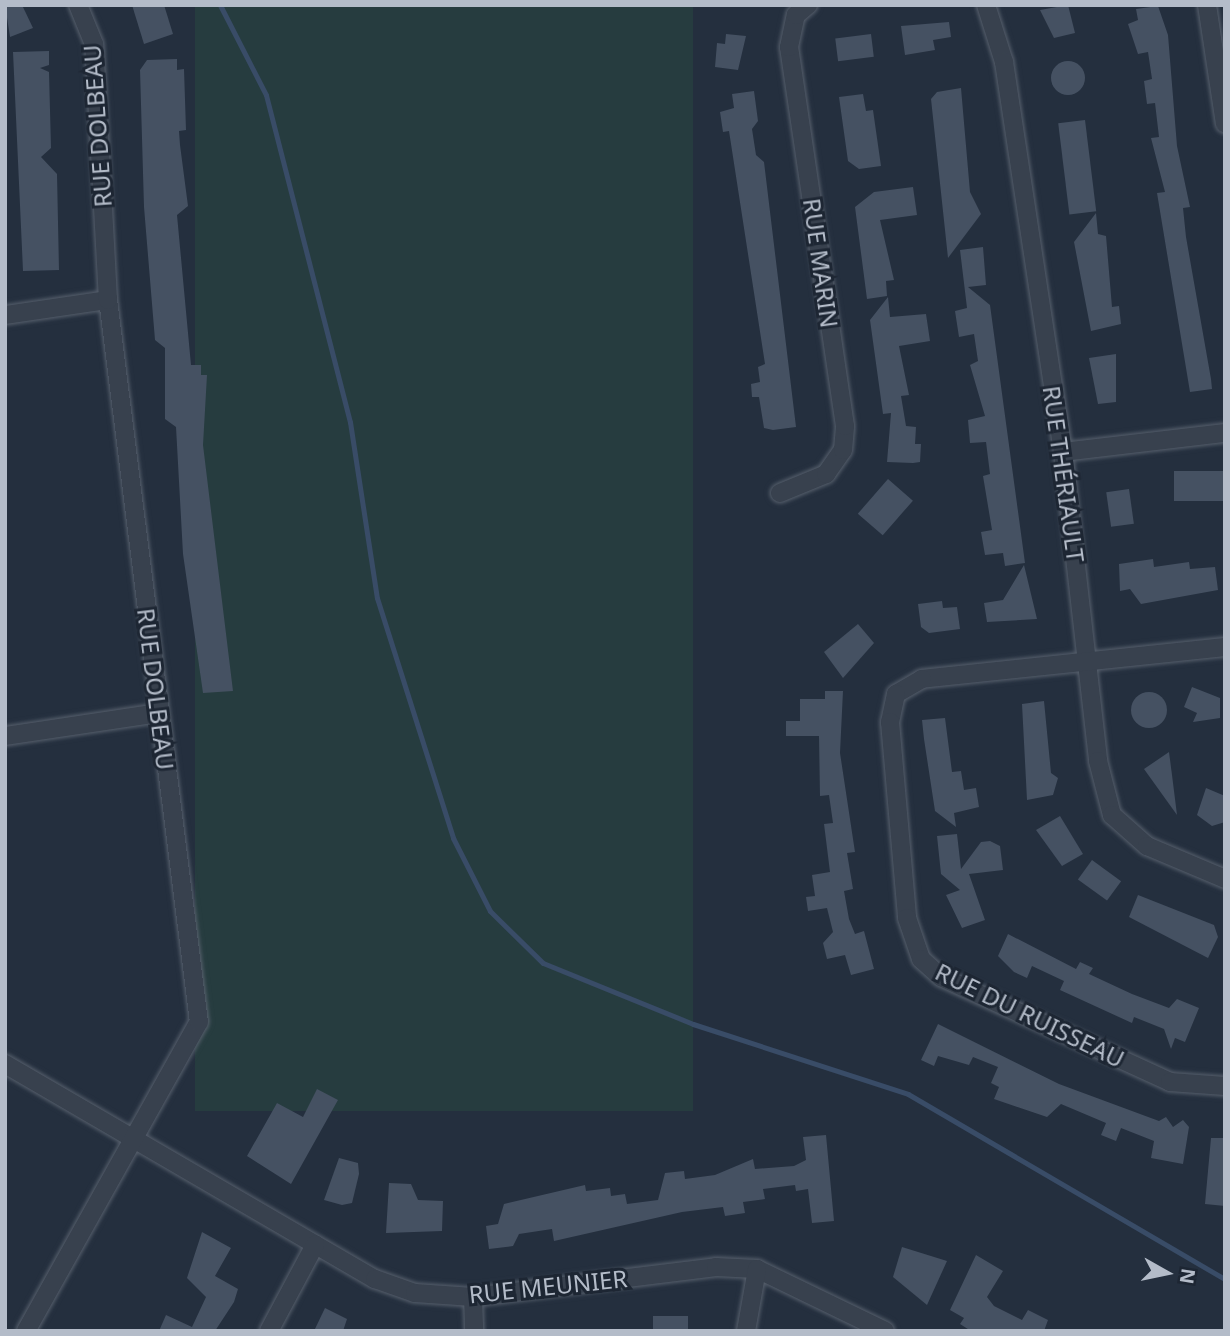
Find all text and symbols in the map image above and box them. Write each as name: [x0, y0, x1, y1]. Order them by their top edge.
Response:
street label: RUE DOLBEAU: [77, 44, 117, 208]
street label: RUE MARIN: [798, 196, 844, 330]
street label: RUE THÉRIAULT: [1037, 384, 1091, 564]
street label: RUE DOLBEAU: [132, 606, 180, 772]
street label: RUE DU RUISSEAU: [931, 957, 1129, 1073]
north arrow: [1132, 1238, 1202, 1308]
street label: RUE MEUNIER: [467, 1263, 629, 1309]
text: N: [1174, 1267, 1202, 1286]

